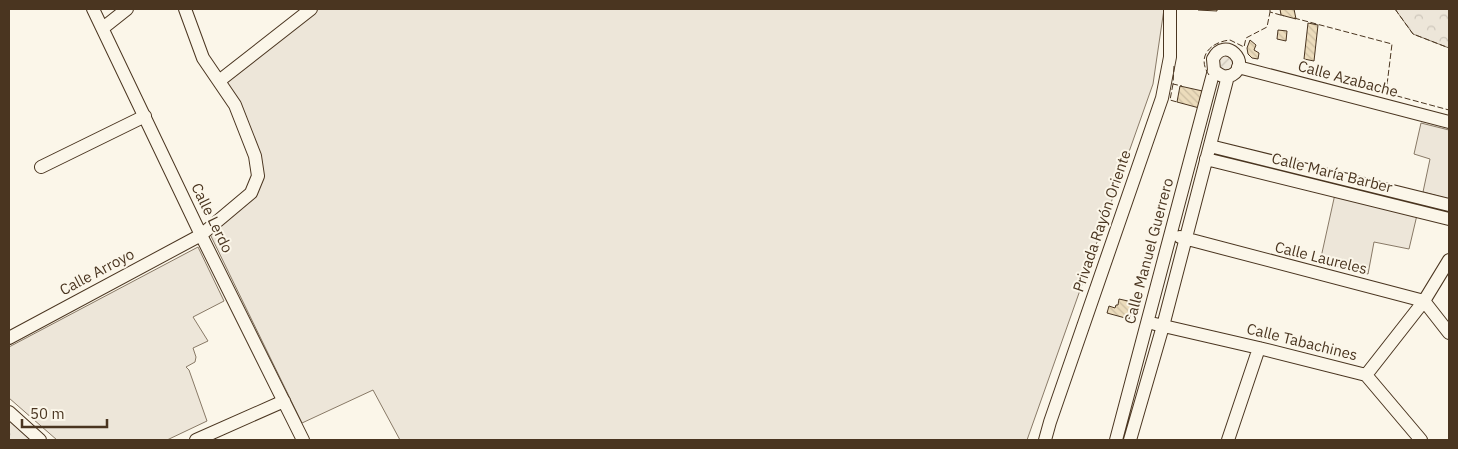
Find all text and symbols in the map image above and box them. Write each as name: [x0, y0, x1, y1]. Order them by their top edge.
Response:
street label: Calle Azabache: [1296, 56, 1400, 101]
street label: Privada Rayón Oriente: [1068, 147, 1135, 294]
street label: Calle María Barber: [1270, 148, 1395, 197]
street label: Calle Manuel Guerrero: [1120, 176, 1177, 326]
street label: Calle Lerdo: [187, 180, 237, 256]
street label: Calle Laureles: [1273, 237, 1369, 278]
street label: Calle Arroyo: [56, 244, 137, 299]
street label: Calle Tabachines: [1245, 319, 1359, 364]
scale bar: [22, 396, 108, 428]
text: 50 m: [30, 404, 65, 423]

